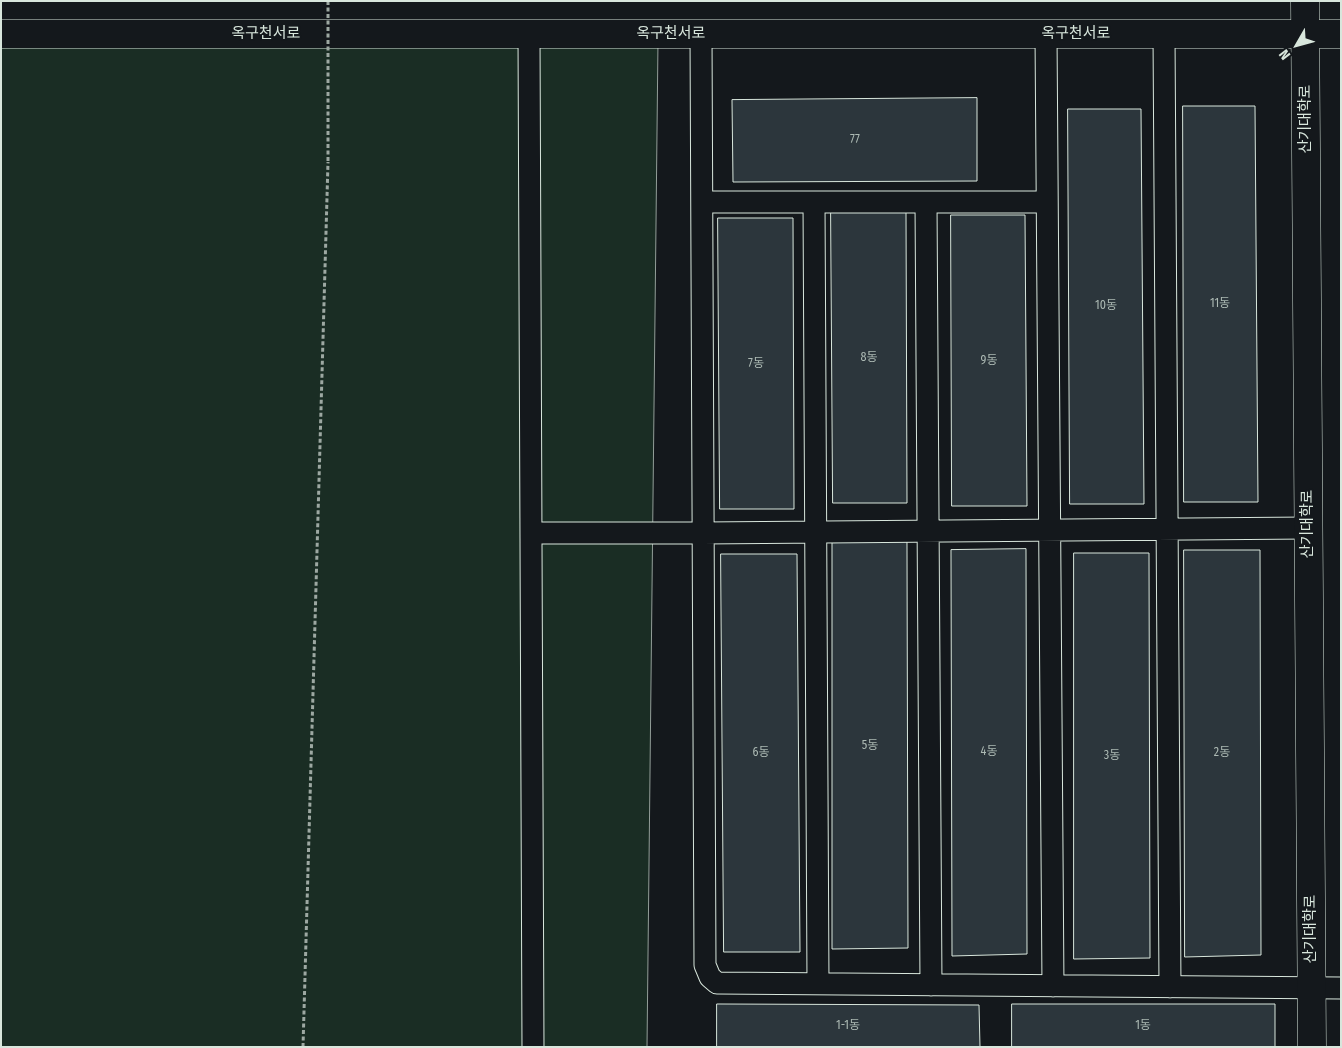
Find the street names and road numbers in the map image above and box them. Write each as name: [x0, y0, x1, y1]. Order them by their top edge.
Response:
street label: 옥구천서로: [232, 25, 300, 43]
street label: 옥구천서로: [637, 25, 705, 43]
street label: 옥구천서로: [1042, 25, 1110, 43]
street label: 산기대학로: [1297, 85, 1315, 153]
street label: 산기대학로: [1299, 490, 1317, 558]
street label: 산기대학로: [1302, 895, 1320, 963]

